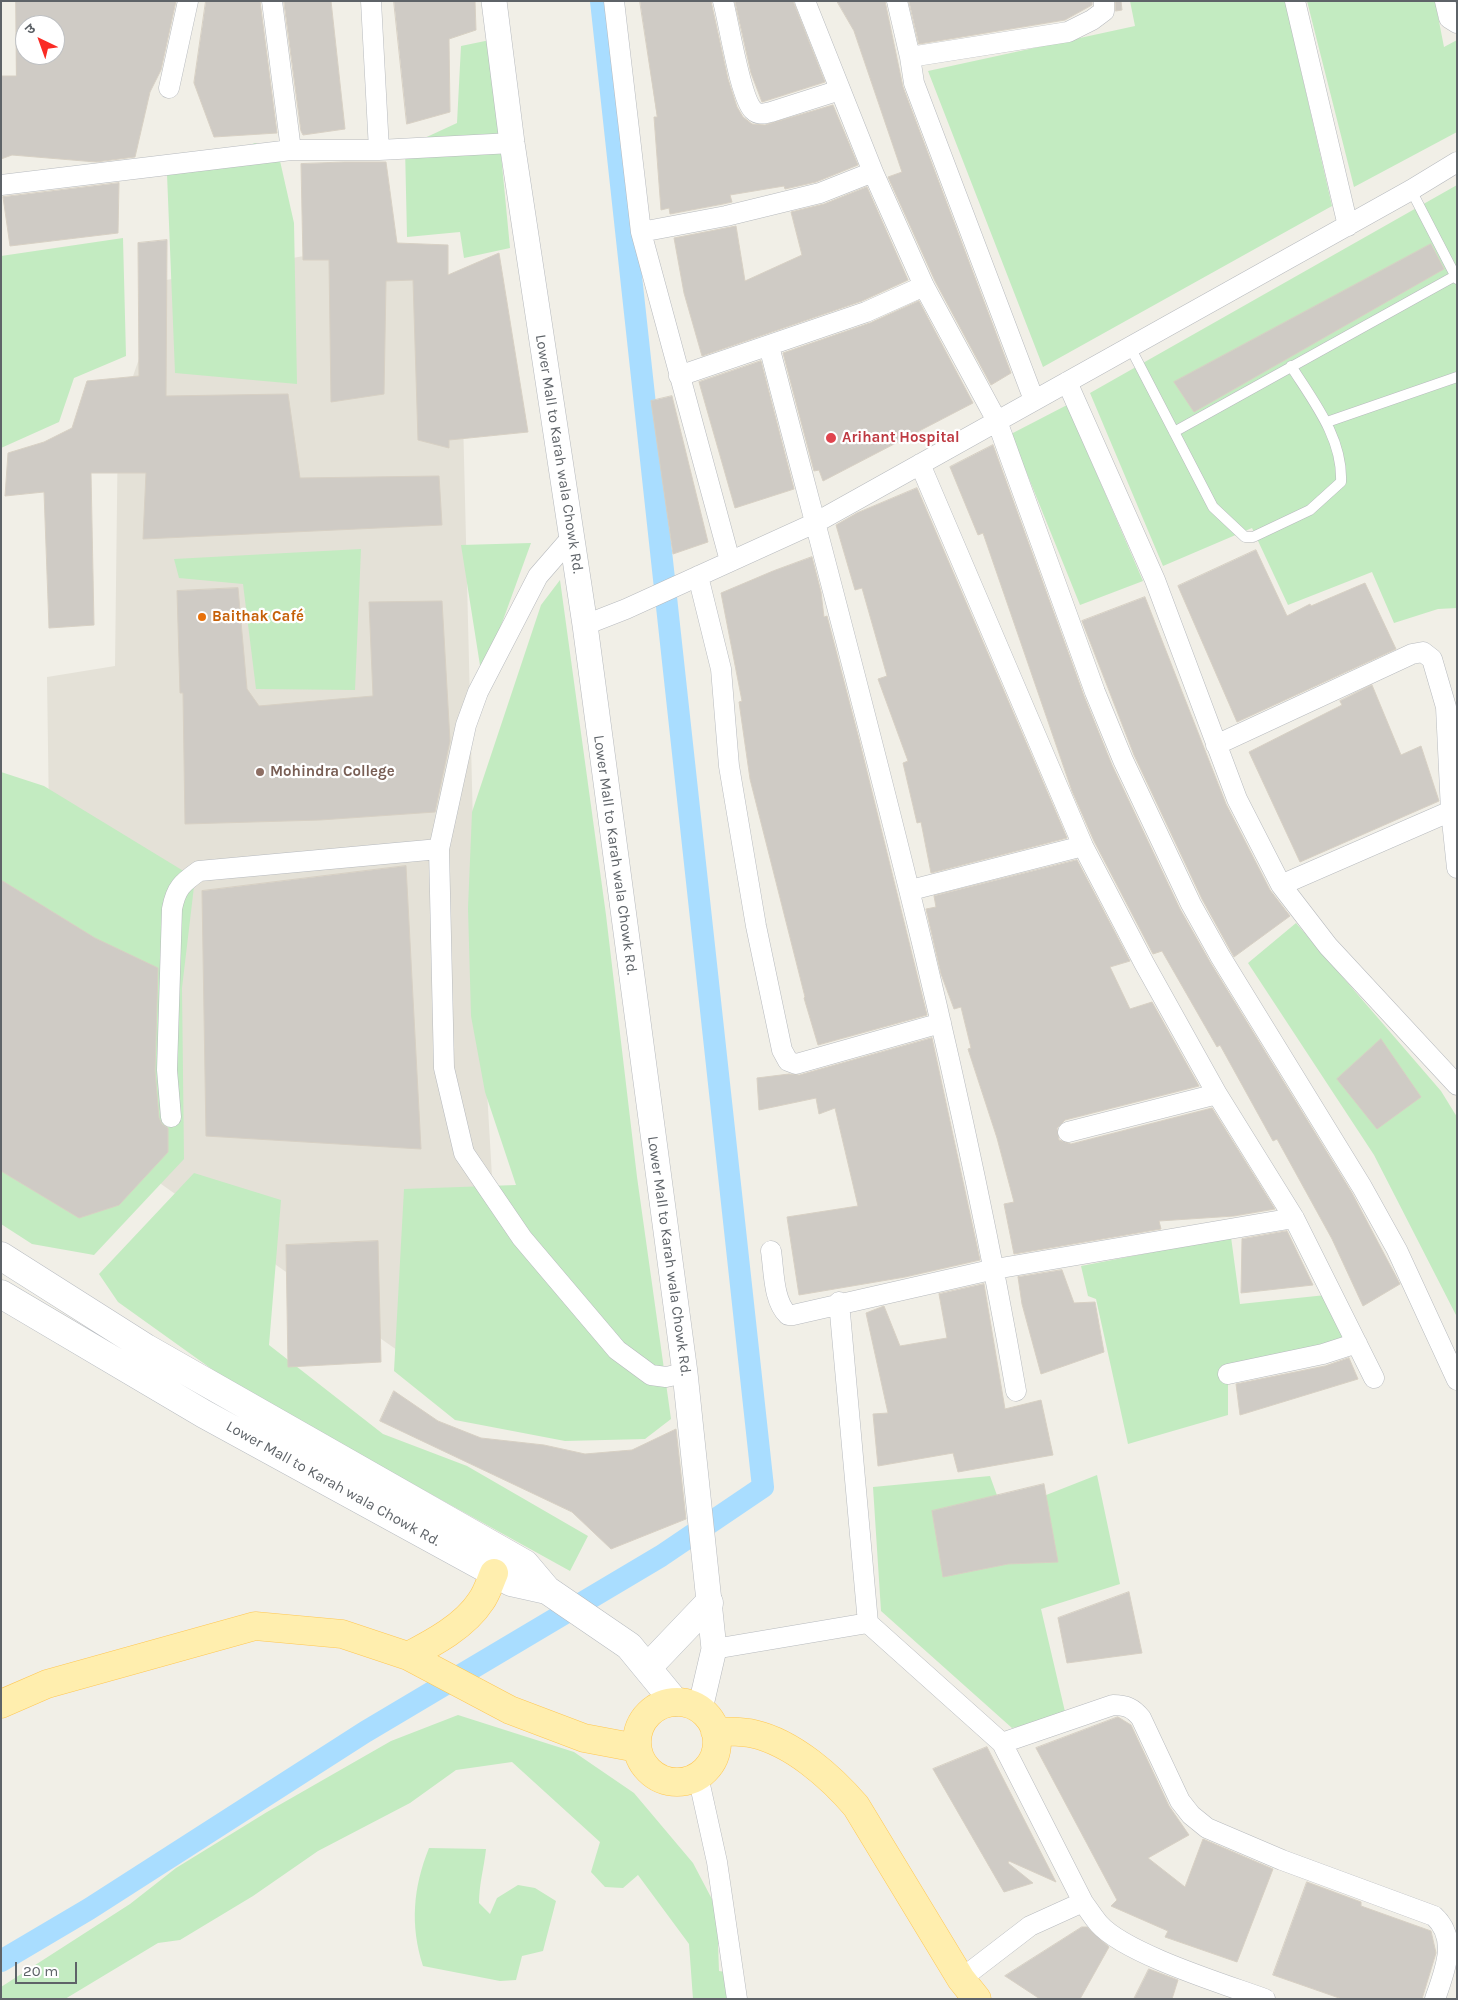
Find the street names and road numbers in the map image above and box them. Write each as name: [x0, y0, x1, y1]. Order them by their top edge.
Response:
street label: Lower Mall to Karah wala Chowk Rd.: [531, 333, 587, 575]
street label: Lower Mall to Karah wala Chowk Rd.: [589, 734, 641, 976]
street label: Lower Mall to Karah wala Chowk Rd.: [643, 1135, 695, 1377]
street label: Lower Mall to Karah wala Chowk Rd.: [223, 1417, 443, 1551]

